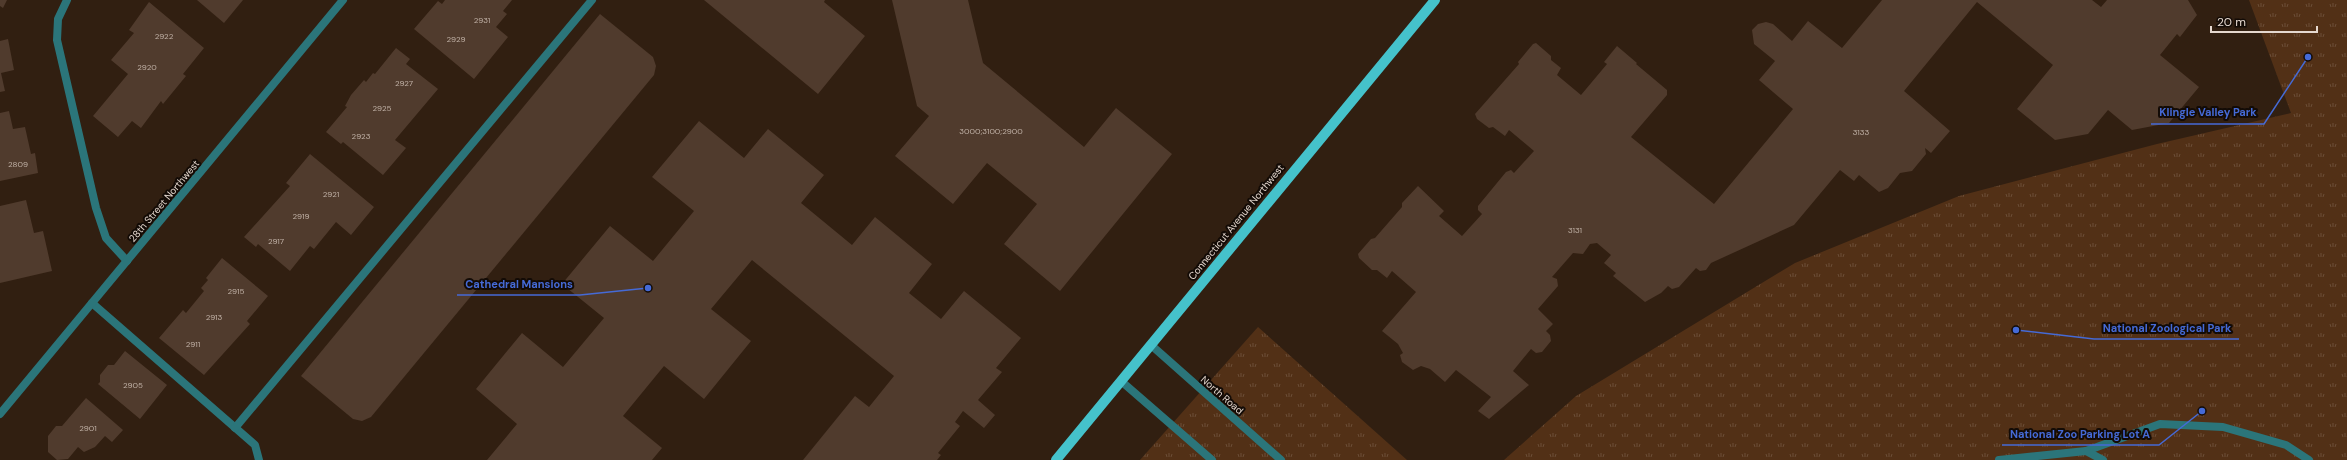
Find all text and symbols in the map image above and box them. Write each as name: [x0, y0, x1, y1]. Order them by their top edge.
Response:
scale bar: [2211, 8, 2317, 34]
text: 20 m: [2217, 14, 2246, 30]
house number: 2931: [474, 15, 490, 25]
house number: 2922: [155, 31, 174, 41]
house number: 2929: [447, 34, 465, 44]
house number: 2920: [137, 62, 157, 72]
house number: 2927: [395, 78, 413, 88]
callout: Klingle Valley Park: [2151, 101, 2264, 124]
house number: 2925: [373, 103, 392, 113]
text: Klingle Valley Park: [2159, 105, 2257, 119]
house number: 3000;3100;2900: [959, 126, 1023, 136]
house number: 3133: [1853, 127, 1870, 137]
house number: 2923: [352, 131, 371, 141]
street label: 28th Street Northwest: [126, 157, 202, 245]
house number: 2809: [8, 159, 28, 169]
street label: Connecticut Avenue Northwest: [1185, 162, 1287, 282]
house number: 2921: [323, 189, 339, 199]
house number: 2919: [293, 211, 309, 221]
house number: 3131: [1568, 225, 1582, 235]
house number: 2917: [268, 236, 284, 246]
callout: Cathedral Mansions: [457, 272, 580, 295]
text: Cathedral Mansions: [465, 277, 573, 291]
house number: 2915: [228, 286, 245, 296]
house number: 2913: [206, 312, 223, 322]
callout: National Zoological Park: [2094, 316, 2239, 339]
text: National Zoological Park: [2103, 321, 2232, 335]
house number: 2911: [186, 339, 200, 349]
street label: North Road: [1198, 373, 1246, 417]
house number: 2905: [123, 380, 143, 390]
callout: National Zoo Parking Lot A: [2002, 422, 2159, 445]
house number: 2901: [79, 423, 97, 433]
text: National Zoo Parking Lot A: [2010, 427, 2150, 441]

